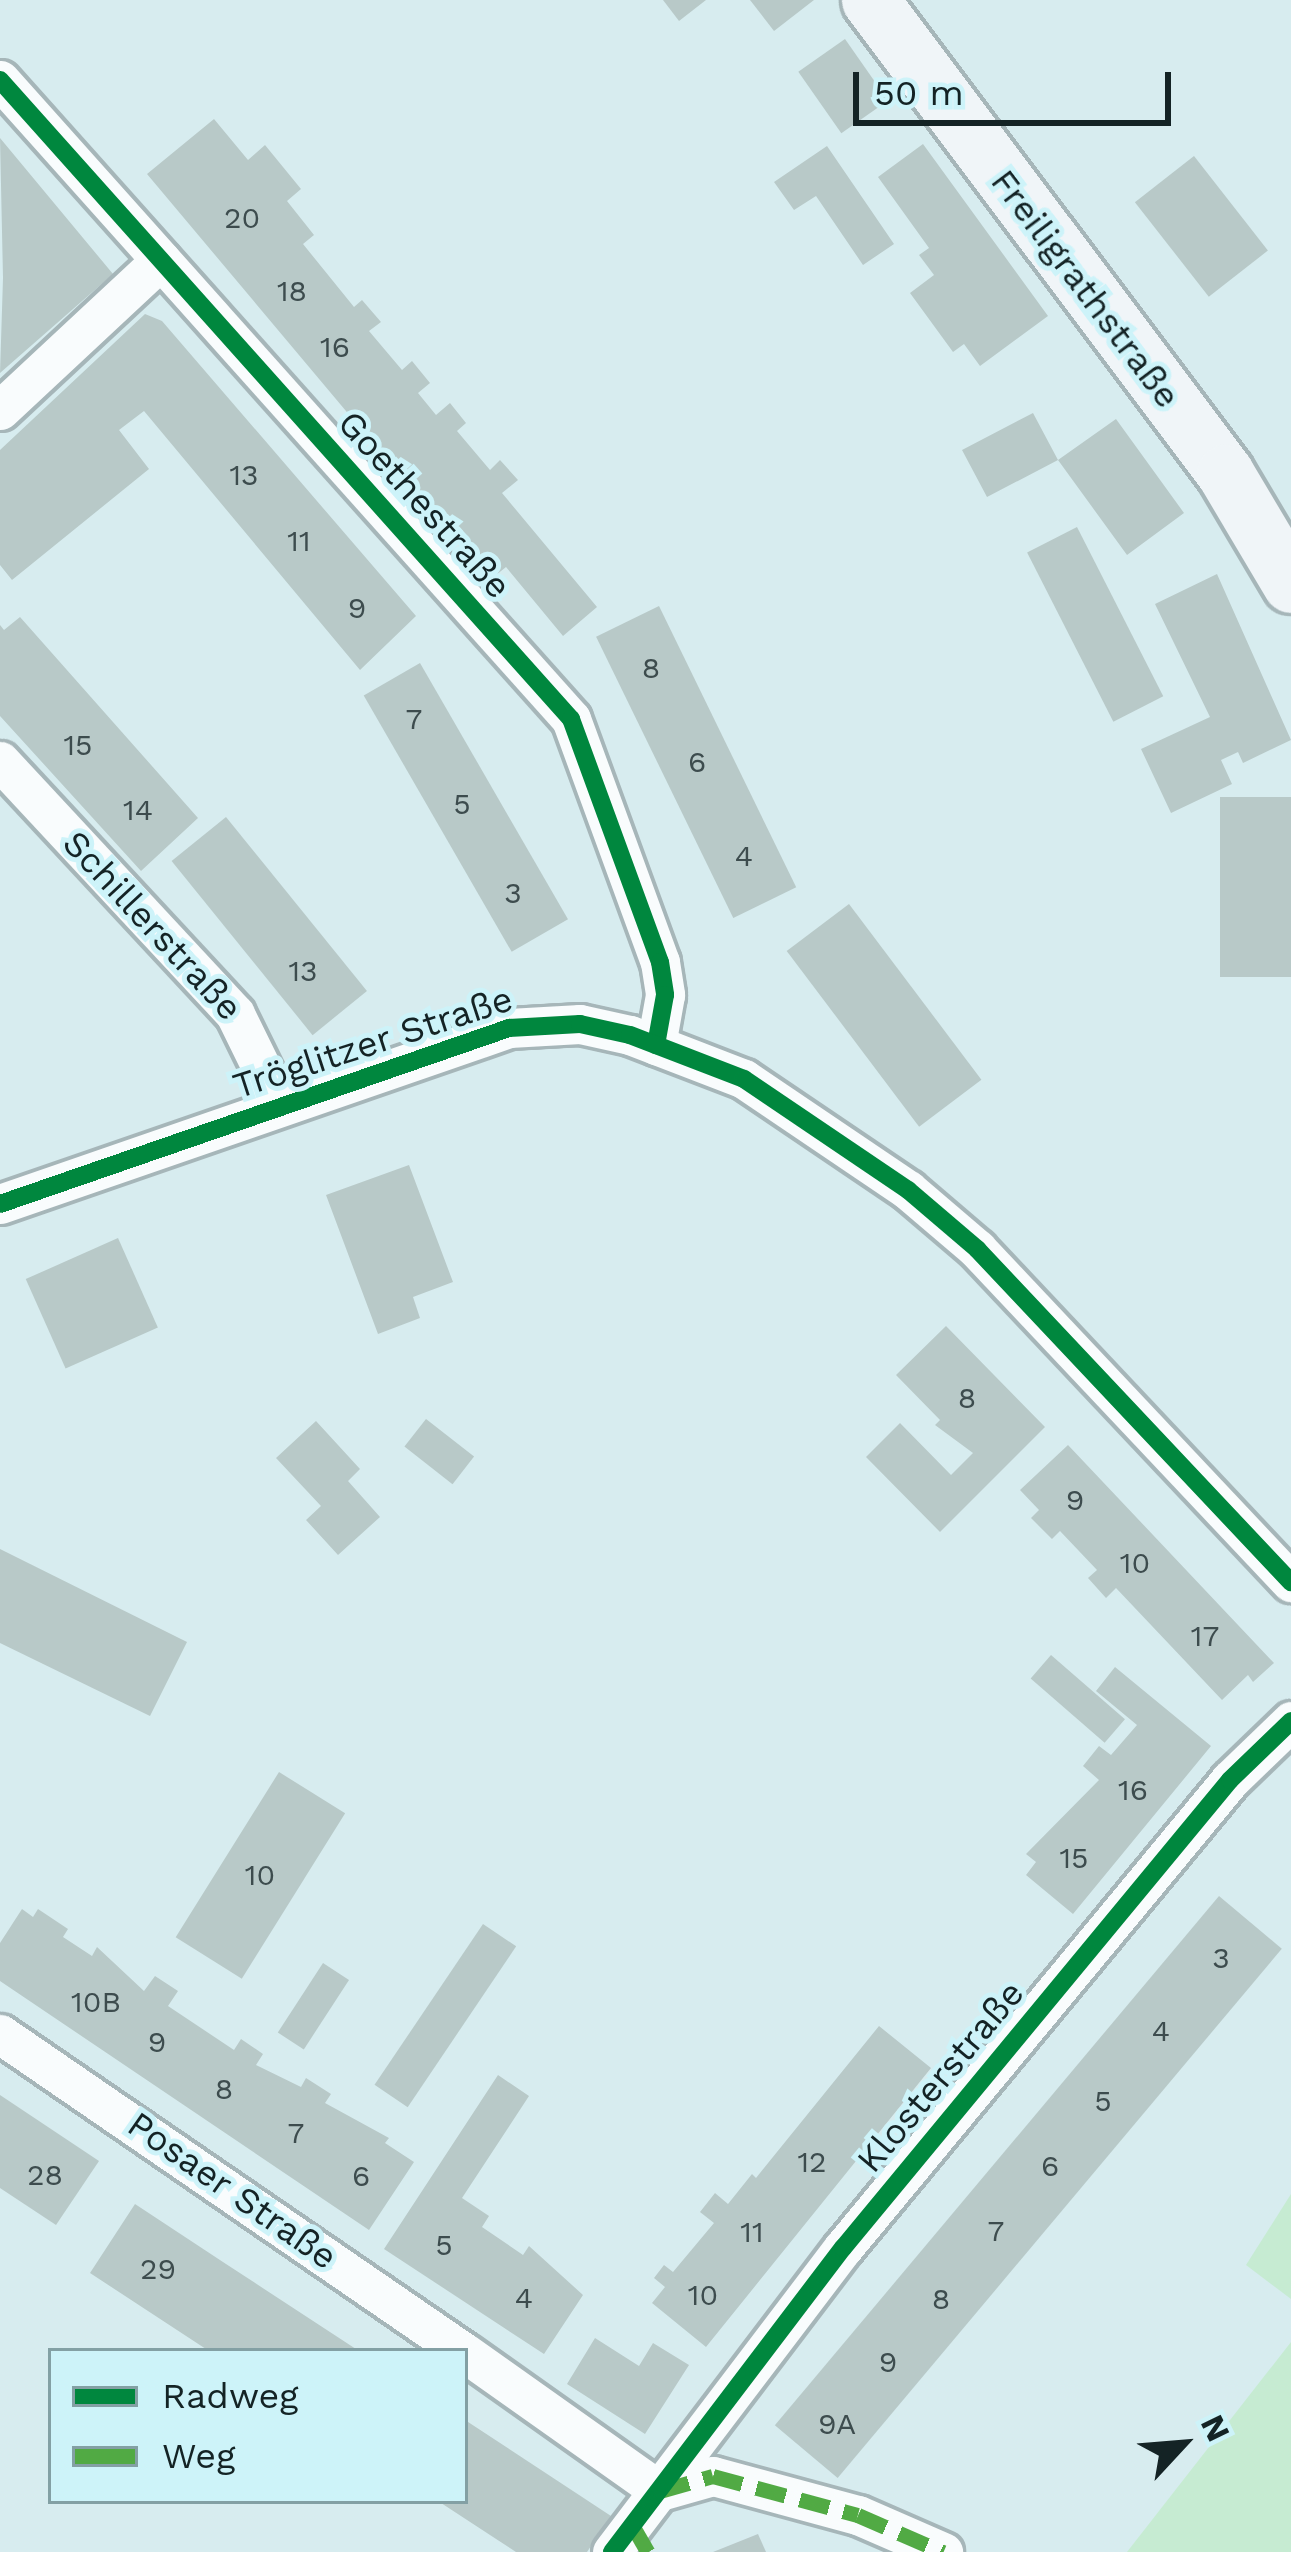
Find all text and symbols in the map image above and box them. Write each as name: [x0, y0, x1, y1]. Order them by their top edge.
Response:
scale bar: [859, 48, 1177, 122]
text: 50 m: [874, 72, 964, 114]
street label: Freiligrathstraße: [981, 161, 1189, 417]
house number: 20: [224, 200, 260, 236]
house number: 18: [277, 273, 307, 309]
house number: 16: [320, 329, 350, 365]
street label: Goethestraße: [328, 402, 520, 608]
house number: 13: [229, 457, 259, 493]
house number: 11: [287, 523, 311, 559]
house number: 9: [348, 590, 366, 626]
house number: 8: [642, 650, 660, 686]
house number: 7: [406, 701, 422, 737]
house number: 15: [63, 727, 93, 763]
house number: 6: [688, 744, 706, 780]
house number: 5: [453, 786, 471, 822]
house number: 14: [123, 792, 153, 828]
street label: Schillerstraße: [53, 822, 251, 1030]
house number: 4: [735, 838, 753, 874]
house number: 3: [504, 875, 522, 911]
house number: 13: [288, 953, 318, 989]
street label: Tröglitzer Straße: [227, 977, 519, 1109]
house number: 8: [958, 1380, 976, 1416]
house number: 9: [1066, 1482, 1084, 1518]
house number: 10: [1120, 1545, 1150, 1581]
house number: 17: [1191, 1618, 1219, 1654]
house number: 16: [1118, 1772, 1148, 1808]
house number: 15: [1059, 1840, 1089, 1876]
house number: 10: [245, 1857, 275, 1893]
house number: 3: [1212, 1940, 1230, 1976]
street label: Klosterstraße: [848, 1972, 1034, 2182]
house number: 10B: [71, 1984, 121, 2020]
house number: 4: [1152, 2013, 1170, 2049]
house number: 9: [148, 2024, 166, 2060]
house number: 8: [215, 2071, 233, 2107]
house number: 5: [1094, 2083, 1112, 2119]
street label: Posaer Straße: [119, 2103, 345, 2279]
house number: 7: [288, 2115, 304, 2151]
house number: 12: [797, 2144, 827, 2180]
house number: 6: [1041, 2148, 1059, 2184]
house number: 28: [27, 2157, 63, 2193]
house number: 6: [352, 2158, 370, 2194]
house number: 7: [988, 2213, 1004, 2249]
house number: 11: [740, 2214, 764, 2250]
house number: 5: [435, 2227, 453, 2263]
house number: 29: [140, 2251, 176, 2287]
house number: 10: [688, 2277, 718, 2313]
house number: 4: [515, 2280, 533, 2316]
house number: 8: [932, 2281, 950, 2317]
house number: 9: [879, 2344, 897, 2380]
legend: [48, 2348, 468, 2504]
text: Radweg: [162, 2375, 298, 2417]
north arrow: [1123, 2384, 1243, 2504]
house number: 9A: [818, 2406, 856, 2442]
text: N: [1193, 2408, 1239, 2448]
text: Weg: [162, 2435, 235, 2477]

